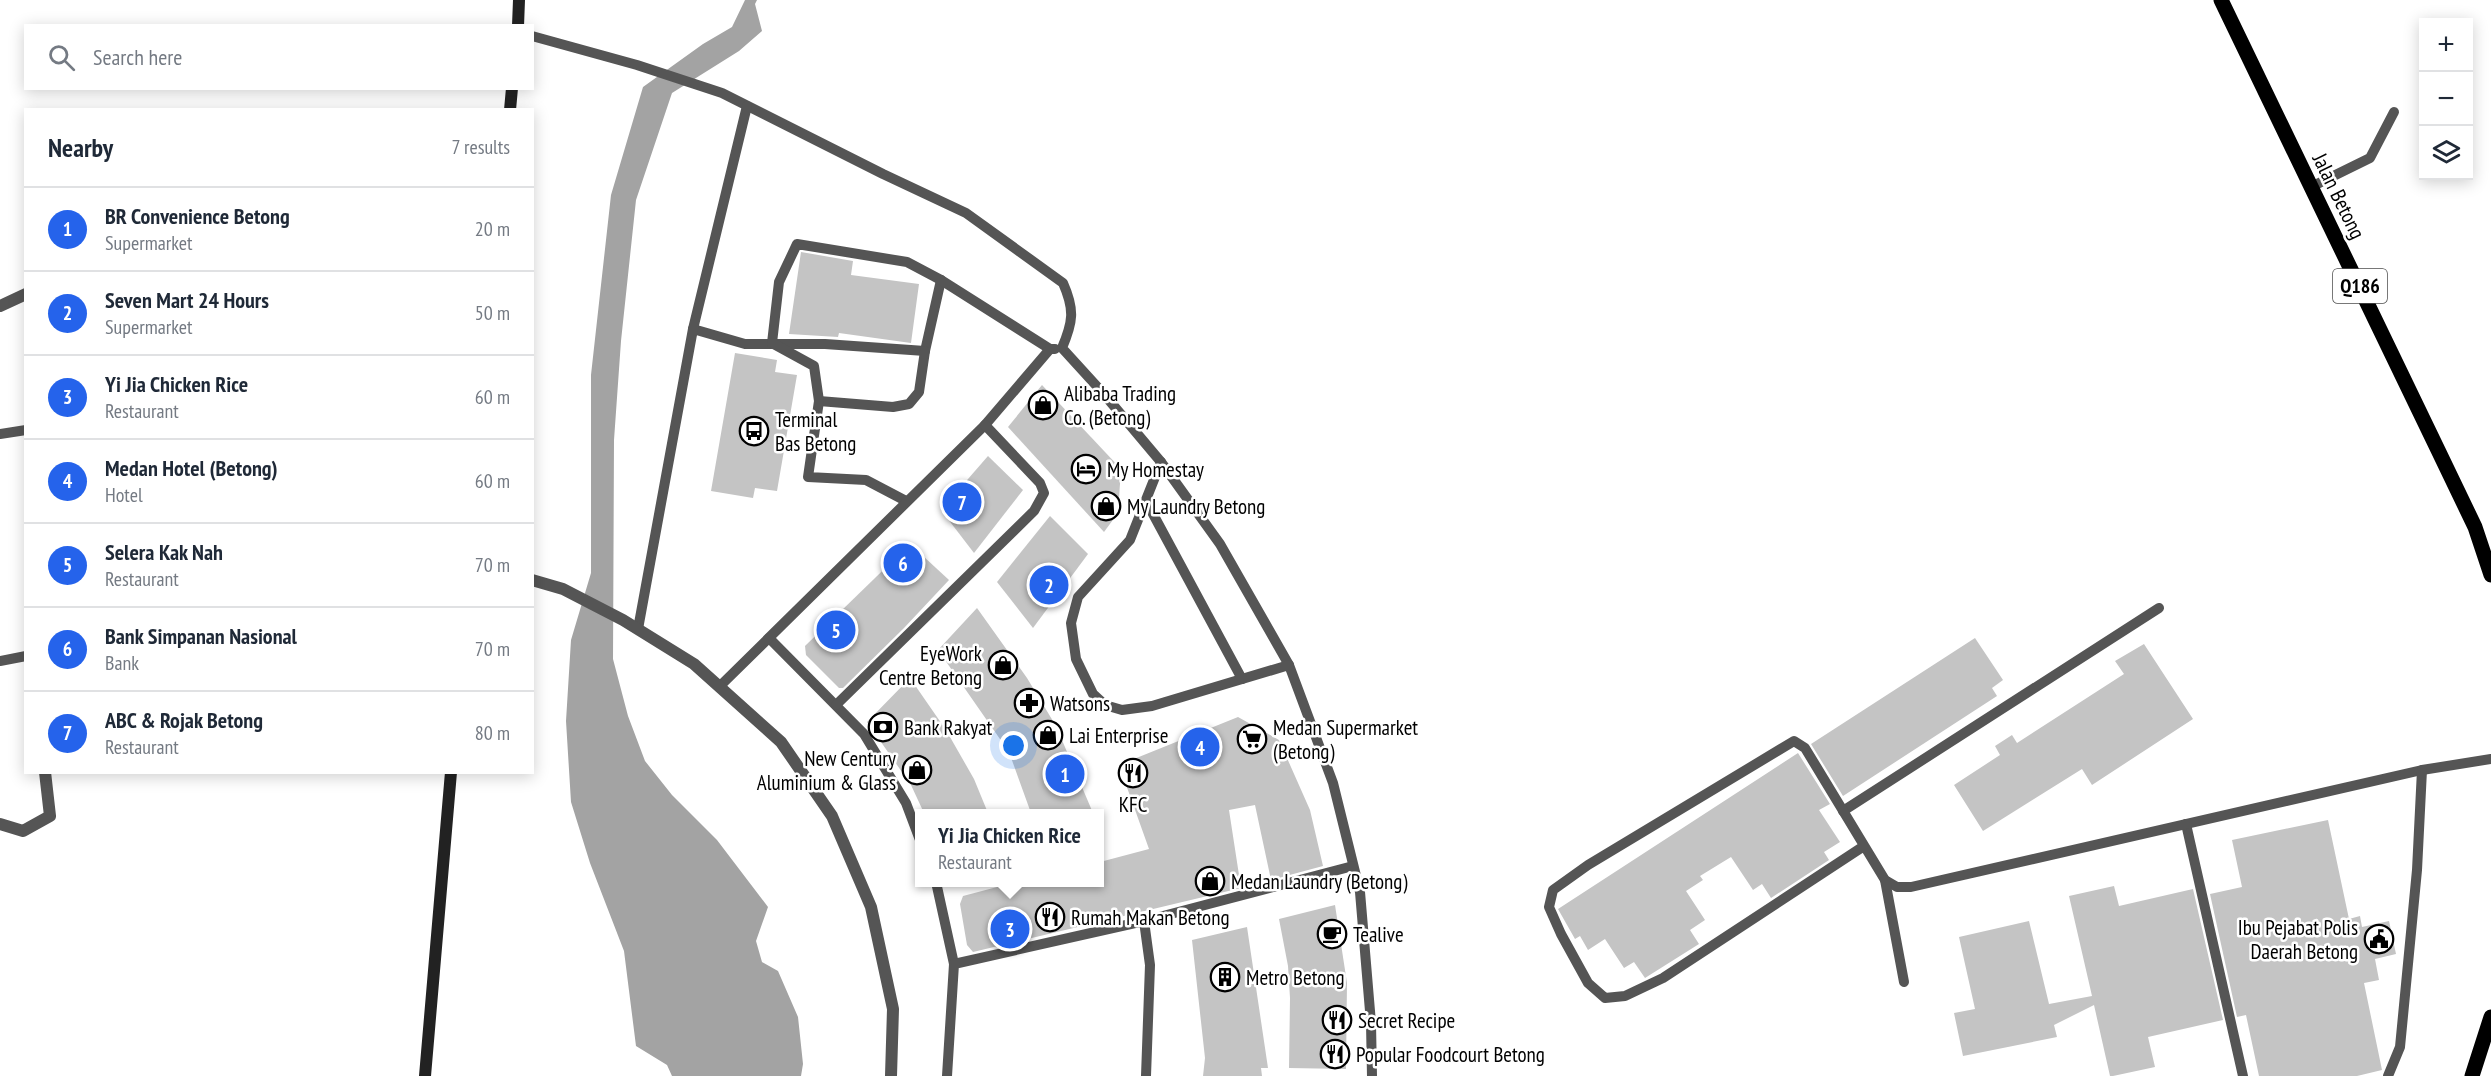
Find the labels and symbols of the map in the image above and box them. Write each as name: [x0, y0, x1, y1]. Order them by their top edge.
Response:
street label: Jalan Betong: [2306, 148, 2371, 243]
road number: Q186: [2333, 269, 2387, 303]
place label: Alibaba Trading Co. (Betong): [1064, 380, 1176, 431]
shop icon: Alibaba Trading Co. (Betong): [1027, 389, 1059, 421]
place label: Terminal Bas Betong: [775, 406, 856, 457]
bus stop icon: Terminal Bas Betong: [738, 415, 770, 447]
hotel icon: My Homestay: [1070, 453, 1102, 485]
place label: My Homestay: [1107, 456, 1204, 483]
pin: 7: [942, 480, 982, 524]
shop icon: My Laundry Betong: [1090, 490, 1122, 522]
place label: My Laundry Betong: [1127, 493, 1265, 520]
pin: 6: [884, 540, 922, 586]
pin: 2: [1030, 562, 1068, 608]
pin: 5: [816, 608, 856, 652]
place label: EyeWork Centre Betong: [879, 640, 982, 691]
shop icon: EyeWork Centre Betong: [987, 649, 1019, 681]
pharmacy icon: Watsons: [1013, 687, 1045, 719]
place label: Watsons: [1050, 690, 1110, 717]
bank icon: Bank Rakyat: [867, 711, 899, 743]
place label: Bank Rakyat: [904, 714, 993, 741]
place label: Medan Supermarket (Betong): [1273, 714, 1418, 765]
shop icon: Lai Enterprise: [1032, 719, 1064, 751]
place label: Lai Enterprise: [1069, 722, 1168, 749]
supermarket icon: Medan Supermarket (Betong): [1236, 723, 1268, 755]
pin: 4: [1180, 724, 1220, 770]
your location: [999, 731, 1028, 760]
place label: New Century Aluminium & Glass: [757, 745, 896, 796]
pin: 1: [1046, 752, 1084, 796]
shop icon: New Century Aluminium & Glass: [901, 754, 933, 786]
restaurant icon: KFC: [1117, 757, 1149, 789]
place label: KFC: [1119, 791, 1148, 818]
shop icon: Medan Laundry (Betong): [1194, 865, 1226, 897]
place label: Medan Laundry (Betong): [1231, 868, 1407, 895]
restaurant icon: Rumah Makan Betong: [1034, 901, 1066, 933]
place label: Rumah Makan Betong: [1071, 904, 1230, 931]
pin: 3: [990, 906, 1030, 952]
place label: Ibu Pejabat Polis Daerah Betong: [2238, 914, 2358, 965]
cafe icon: Tealive: [1316, 918, 1348, 950]
place label: Tealive: [1353, 921, 1404, 948]
public building icon: Ibu Pejabat Polis Daerah Betong: [2363, 923, 2395, 955]
building icon: Metro Betong: [1209, 961, 1241, 993]
place label: Metro Betong: [1246, 964, 1345, 991]
restaurant icon: Secret Recipe: [1321, 1004, 1353, 1036]
place label: Secret Recipe: [1358, 1007, 1455, 1034]
restaurant icon: Popular Foodcourt Betong: [1319, 1038, 1351, 1070]
place label: Popular Foodcourt Betong: [1356, 1041, 1545, 1068]

